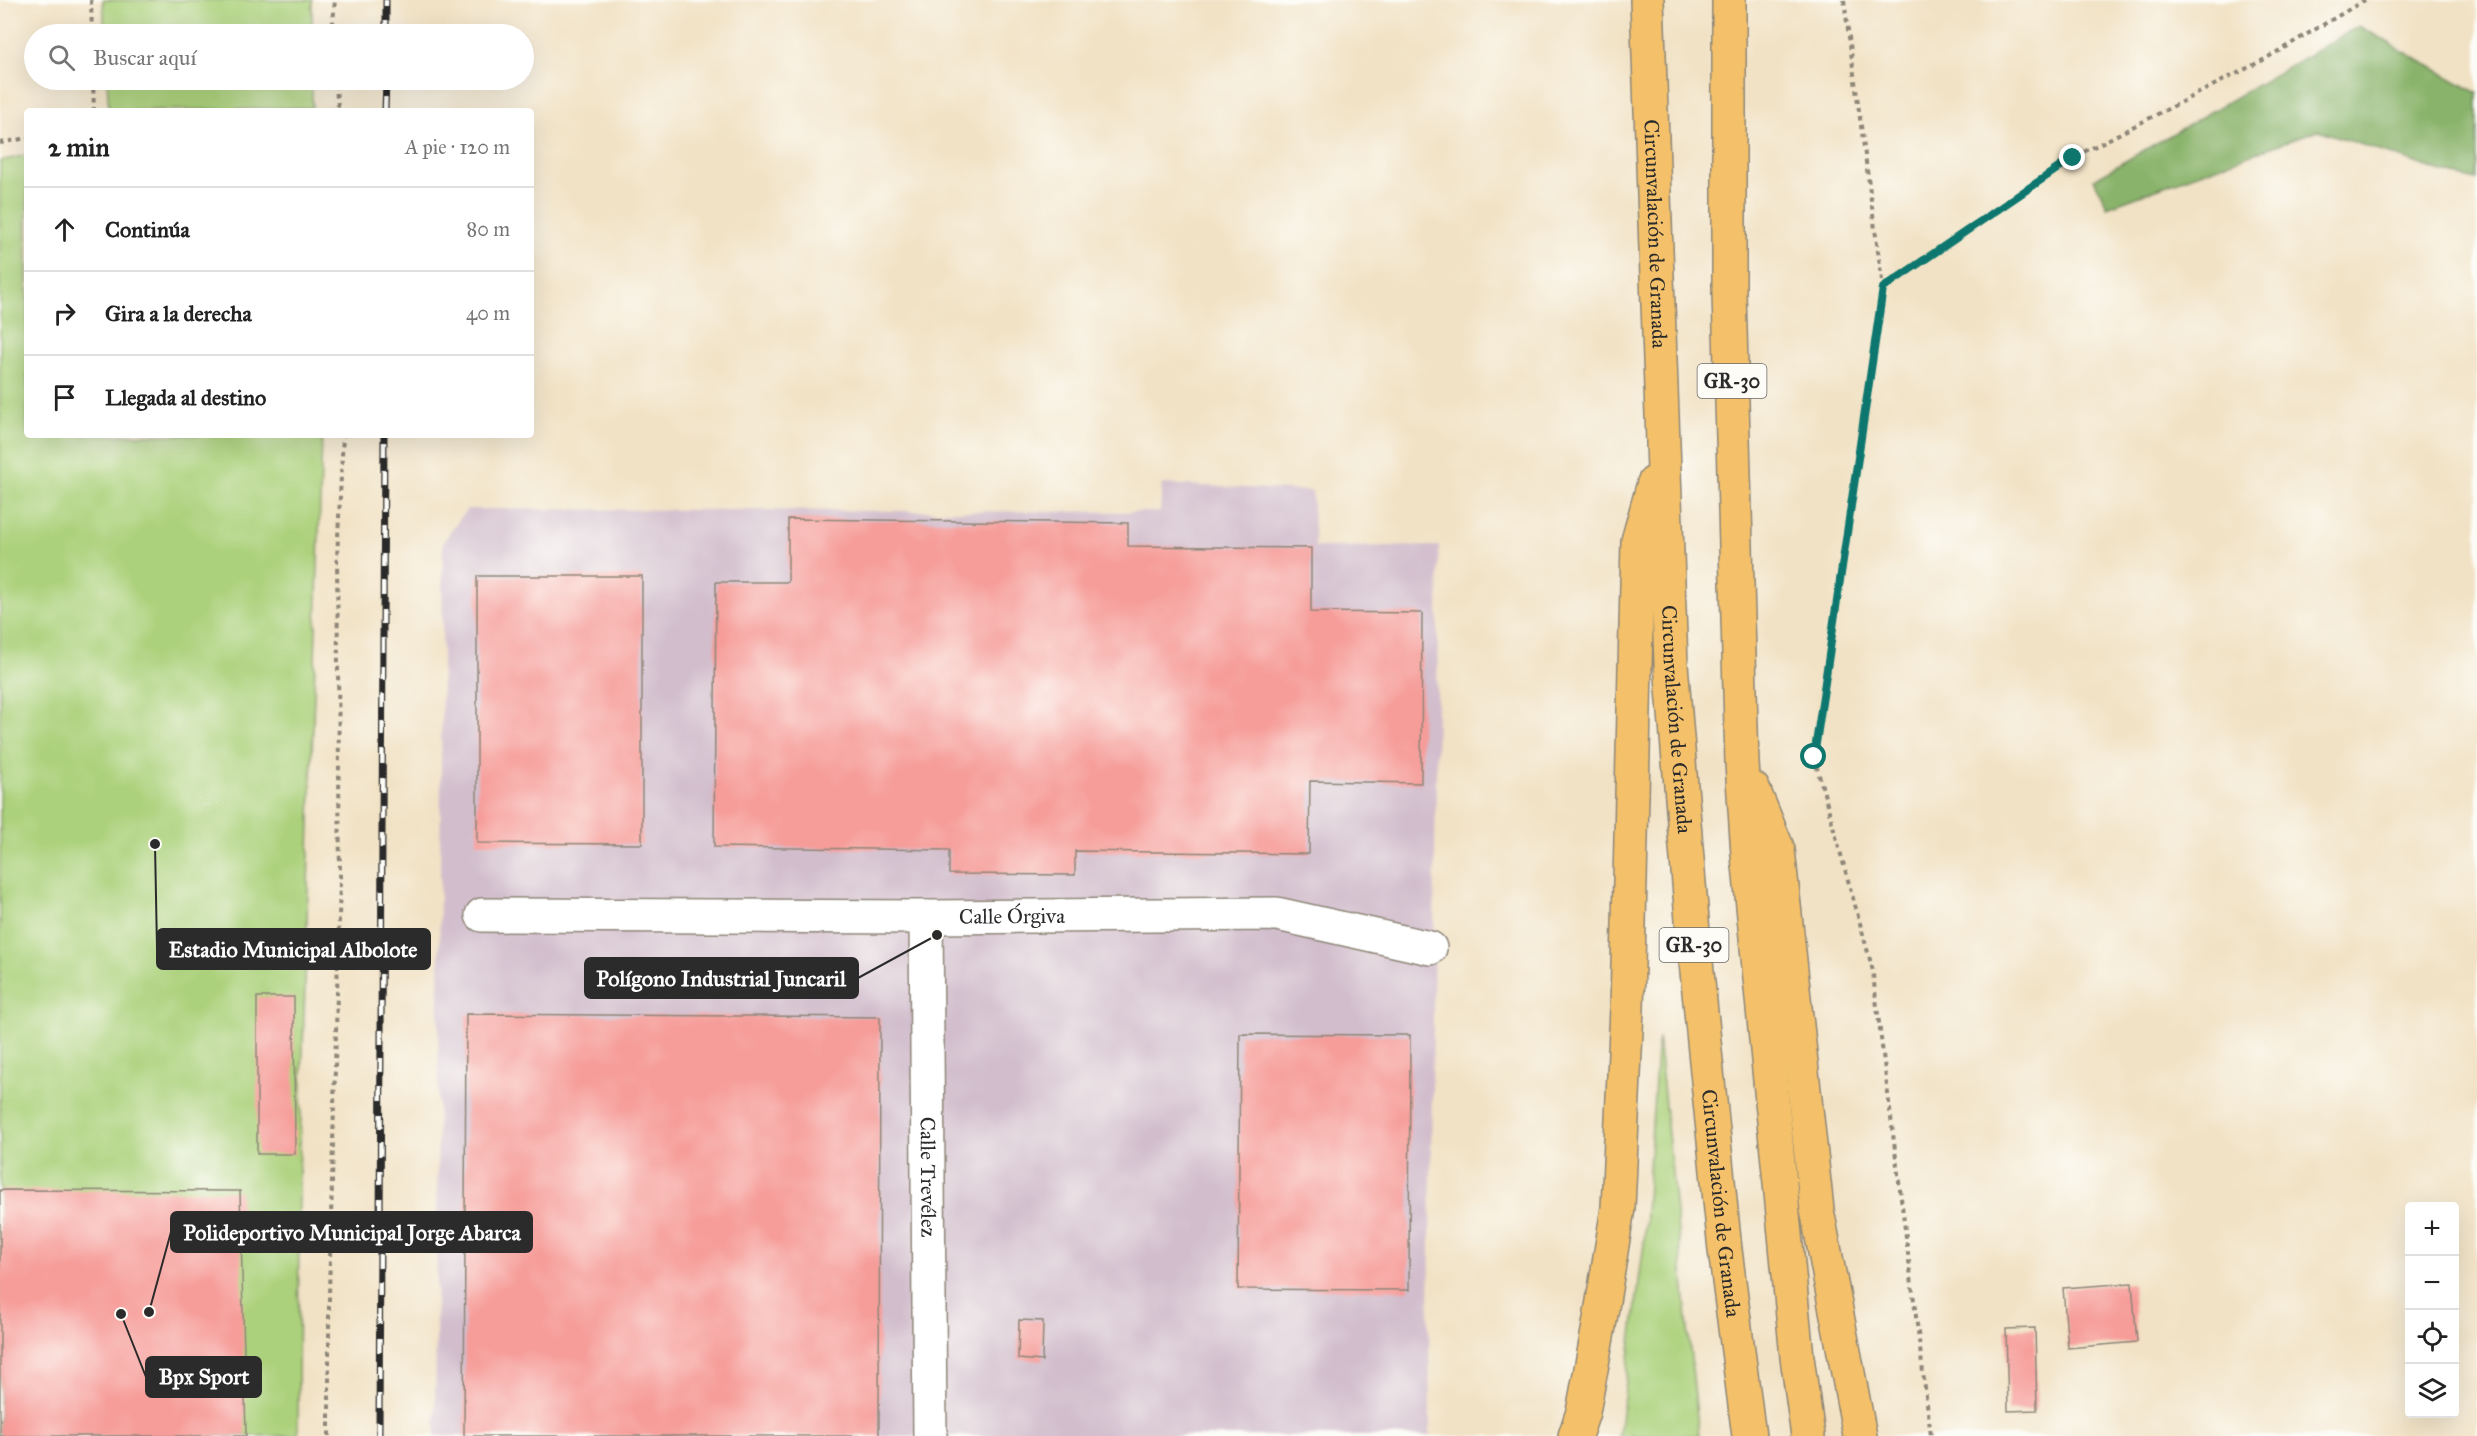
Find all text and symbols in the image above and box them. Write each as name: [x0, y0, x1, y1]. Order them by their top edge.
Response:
search box: [24, 24, 534, 90]
icon: search: [45, 41, 78, 74]
text: Buscar aquí: [93, 44, 196, 71]
street label: Circunvalación de Granada: [1638, 119, 1673, 349]
text: 2 min: [48, 131, 109, 163]
text: A pie · 120 m: [405, 135, 510, 159]
route end: [2059, 144, 2085, 170]
icon: ahead: [48, 213, 81, 246]
text: Continúa: [105, 216, 190, 243]
text: 80 m: [467, 217, 510, 241]
icon: right: [48, 297, 81, 330]
text: Gira a la derecha: [105, 300, 252, 327]
text: 40 m: [466, 301, 510, 325]
road number: GR-30: [1698, 364, 1766, 398]
icon: arrive: [48, 381, 81, 414]
text: Llegada al destino: [105, 384, 266, 411]
street label: Circunvalación de Granada: [1656, 604, 1698, 835]
route start: [1800, 743, 1826, 769]
street label: Calle Órgiva: [959, 902, 1065, 930]
road number: GR-30: [1660, 928, 1728, 962]
callout: Estadio Municipal Albolote: [157, 929, 430, 969]
text: Estadio Municipal Albolote: [169, 936, 417, 963]
callout: Polígono Industrial Juncaril: [585, 958, 858, 998]
text: Polígono Industrial Juncaril: [596, 965, 847, 993]
street label: Circunvalación de Granada: [1696, 1088, 1747, 1319]
street label: Calle Trevélez: [915, 1117, 941, 1238]
map controls: [2405, 1202, 2459, 1418]
button: +: [2405, 1202, 2459, 1256]
callout: Polideportivo Municipal Jorge Abarca: [171, 1212, 532, 1252]
text: Polideportivo Municipal Jorge Abarca: [183, 1219, 522, 1247]
button: −: [2405, 1256, 2459, 1310]
button: locate: [2405, 1310, 2459, 1364]
callout: Bpx Sport: [146, 1357, 261, 1397]
text: Bpx Sport: [159, 1363, 250, 1390]
button: layers: [2405, 1364, 2459, 1418]

